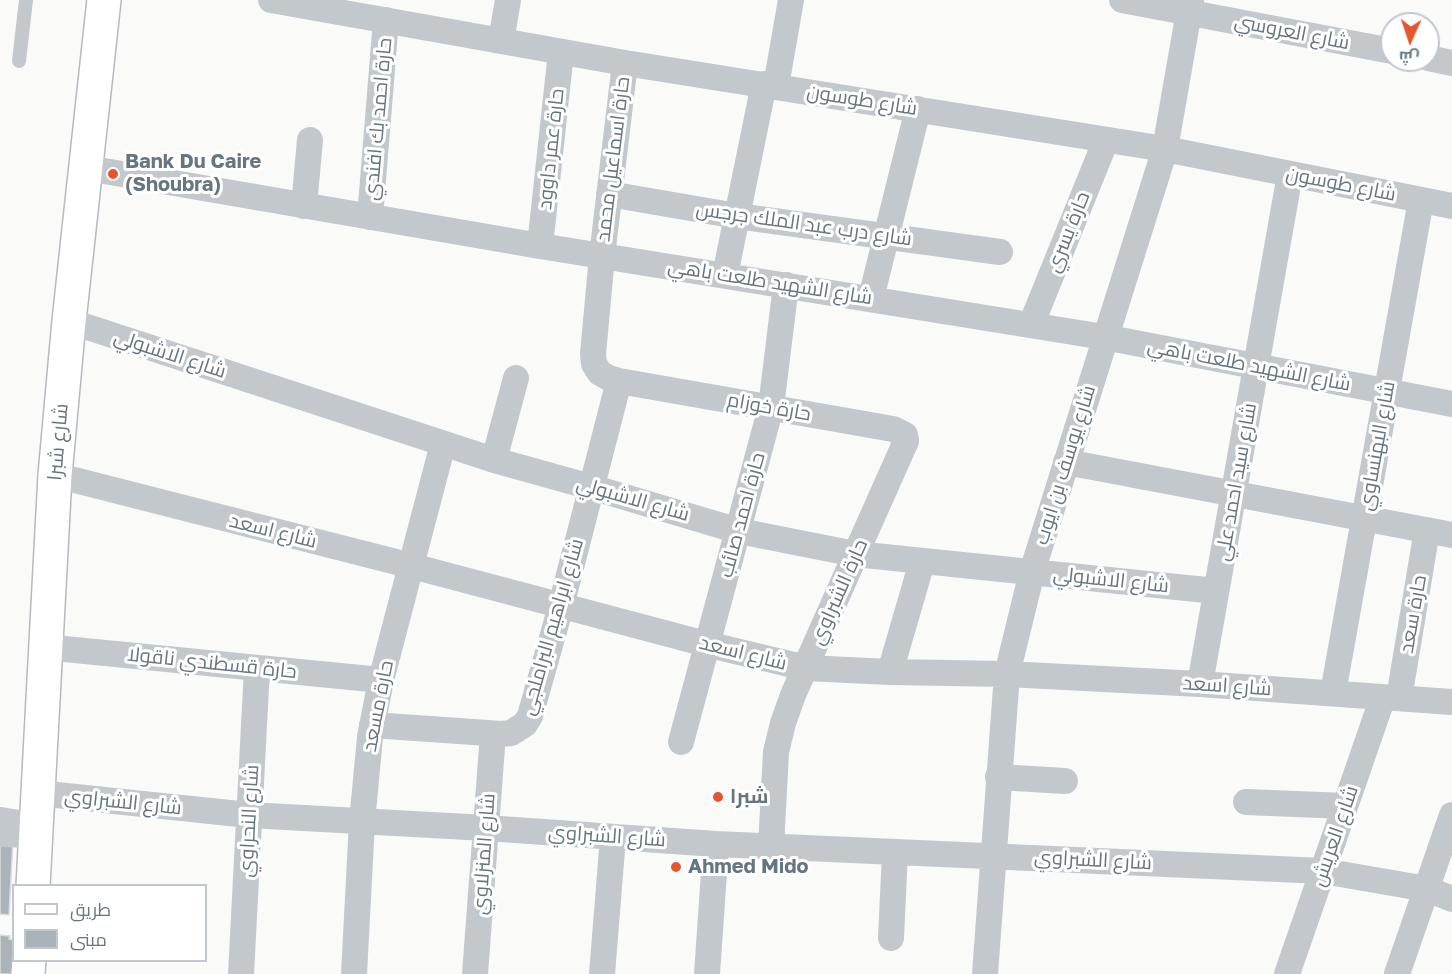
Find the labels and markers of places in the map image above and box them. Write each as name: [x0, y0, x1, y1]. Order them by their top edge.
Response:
place label: Bank Du Caire (Shoubra): [125, 150, 261, 197]
marker: Bank Du Caire (Shoubra): [106, 167, 120, 181]
place label: شبرا: [730, 785, 769, 809]
marker: شبرا: [711, 790, 725, 804]
place label: Ahmed Mido: [688, 855, 808, 879]
marker: Ahmed Mido: [669, 860, 683, 874]

